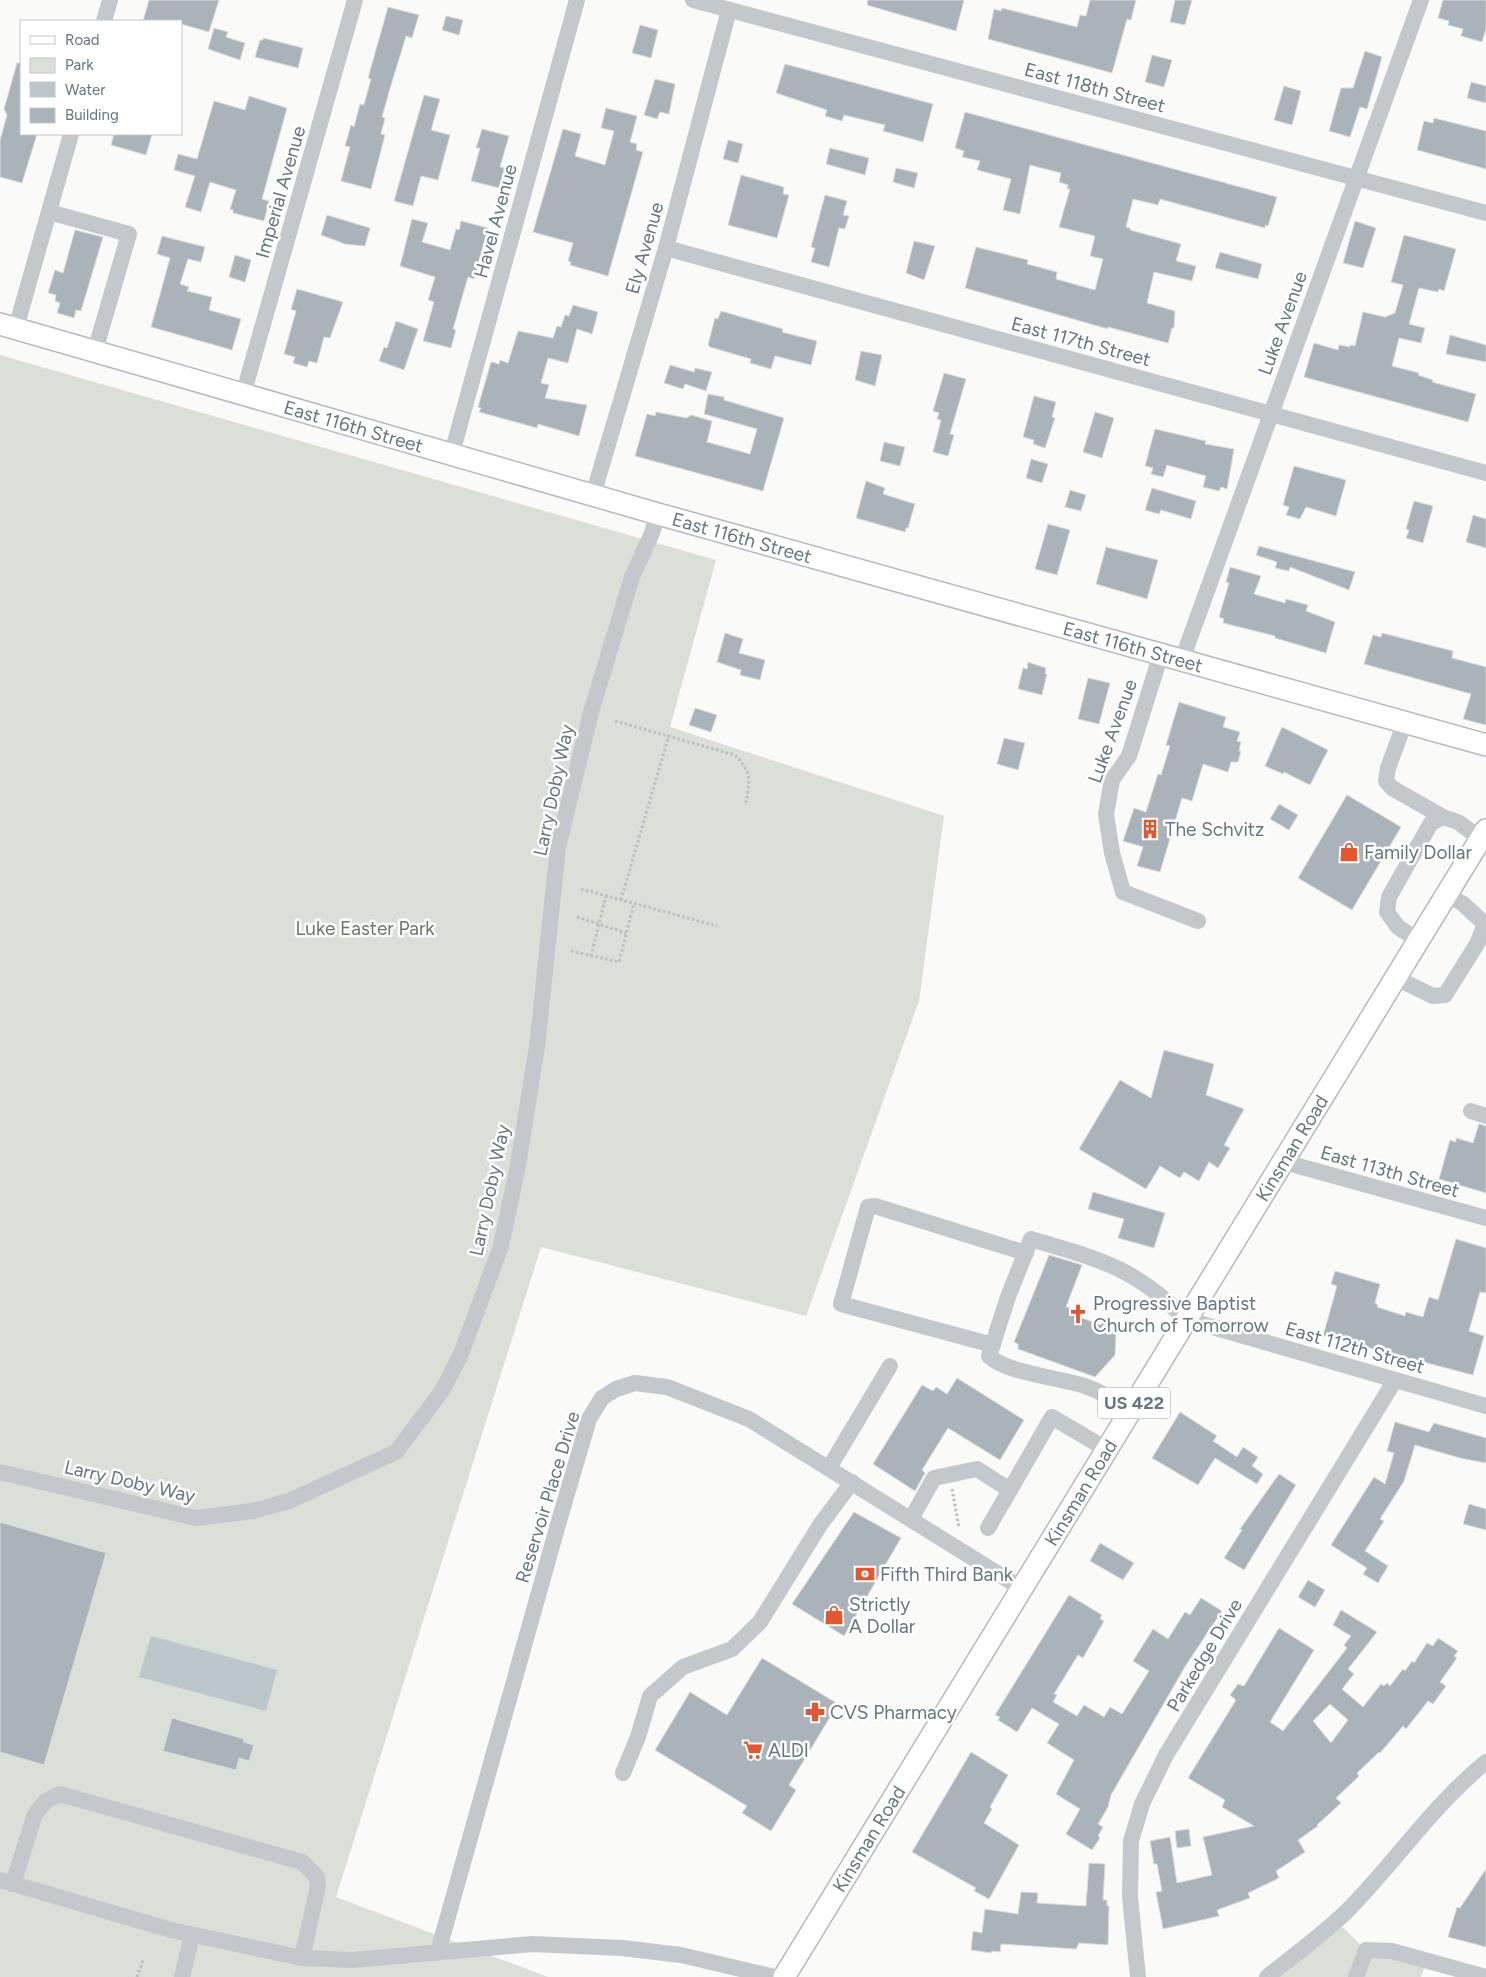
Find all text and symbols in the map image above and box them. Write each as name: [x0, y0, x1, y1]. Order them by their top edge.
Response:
legend: [20, 20, 182, 135]
text: Road: [65, 31, 100, 49]
text: Park: [65, 56, 94, 74]
street label: East 118th Street: [1022, 58, 1168, 117]
text: Water: [65, 81, 105, 99]
text: Building: [65, 106, 119, 124]
street label: Imperial Avenue: [251, 123, 310, 261]
street label: Havel Avenue: [469, 162, 522, 281]
street label: Ely Avenue: [620, 200, 669, 297]
street label: Luke Avenue: [1253, 268, 1312, 378]
street label: East 117th Street: [1009, 312, 1153, 371]
street label: East 116th Street: [281, 396, 426, 458]
street label: East 116th Street: [669, 507, 814, 568]
street label: East 116th Street: [1060, 617, 1205, 677]
street label: Luke Avenue: [1083, 676, 1142, 786]
street label: Larry Doby Way: [528, 722, 579, 858]
building icon: The Schvitz: [1139, 818, 1161, 840]
place label: The Schvitz: [1165, 818, 1264, 841]
shop icon: Family Dollar: [1338, 841, 1360, 863]
place label: Family Dollar: [1364, 841, 1472, 864]
park label: Luke Easter Park: [295, 917, 435, 940]
street label: Kinsman Road: [1251, 1091, 1333, 1206]
street label: Larry Doby Way: [464, 1122, 515, 1258]
street label: East 113th Street: [1318, 1141, 1462, 1202]
place label: Progressive Baptist Church of Tomorrow: [1093, 1292, 1269, 1337]
church icon: Progressive Baptist Church of Tomorrow: [1067, 1303, 1089, 1325]
street label: East 112th Street: [1283, 1317, 1427, 1378]
road number: US 422: [1098, 1388, 1170, 1419]
street label: Reservoir Place Drive: [510, 1409, 585, 1586]
street label: Kinsman Road: [1040, 1435, 1122, 1550]
street label: Larry Doby Way: [62, 1455, 198, 1508]
bank icon: Fifth Third Bank: [854, 1563, 876, 1585]
place label: Fifth Third Bank: [880, 1563, 1014, 1586]
place label: Strictly A Dollar: [849, 1593, 916, 1638]
street label: Parkedge Drive: [1162, 1595, 1247, 1716]
shop icon: Strictly A Dollar: [823, 1604, 845, 1626]
pharmacy icon: CVS Pharmacy: [804, 1701, 826, 1723]
place label: CVS Pharmacy: [830, 1701, 957, 1724]
supermarket icon: ALDI: [742, 1739, 764, 1761]
place label: ALDI: [768, 1739, 809, 1762]
street label: Kinsman Road: [828, 1782, 910, 1896]

